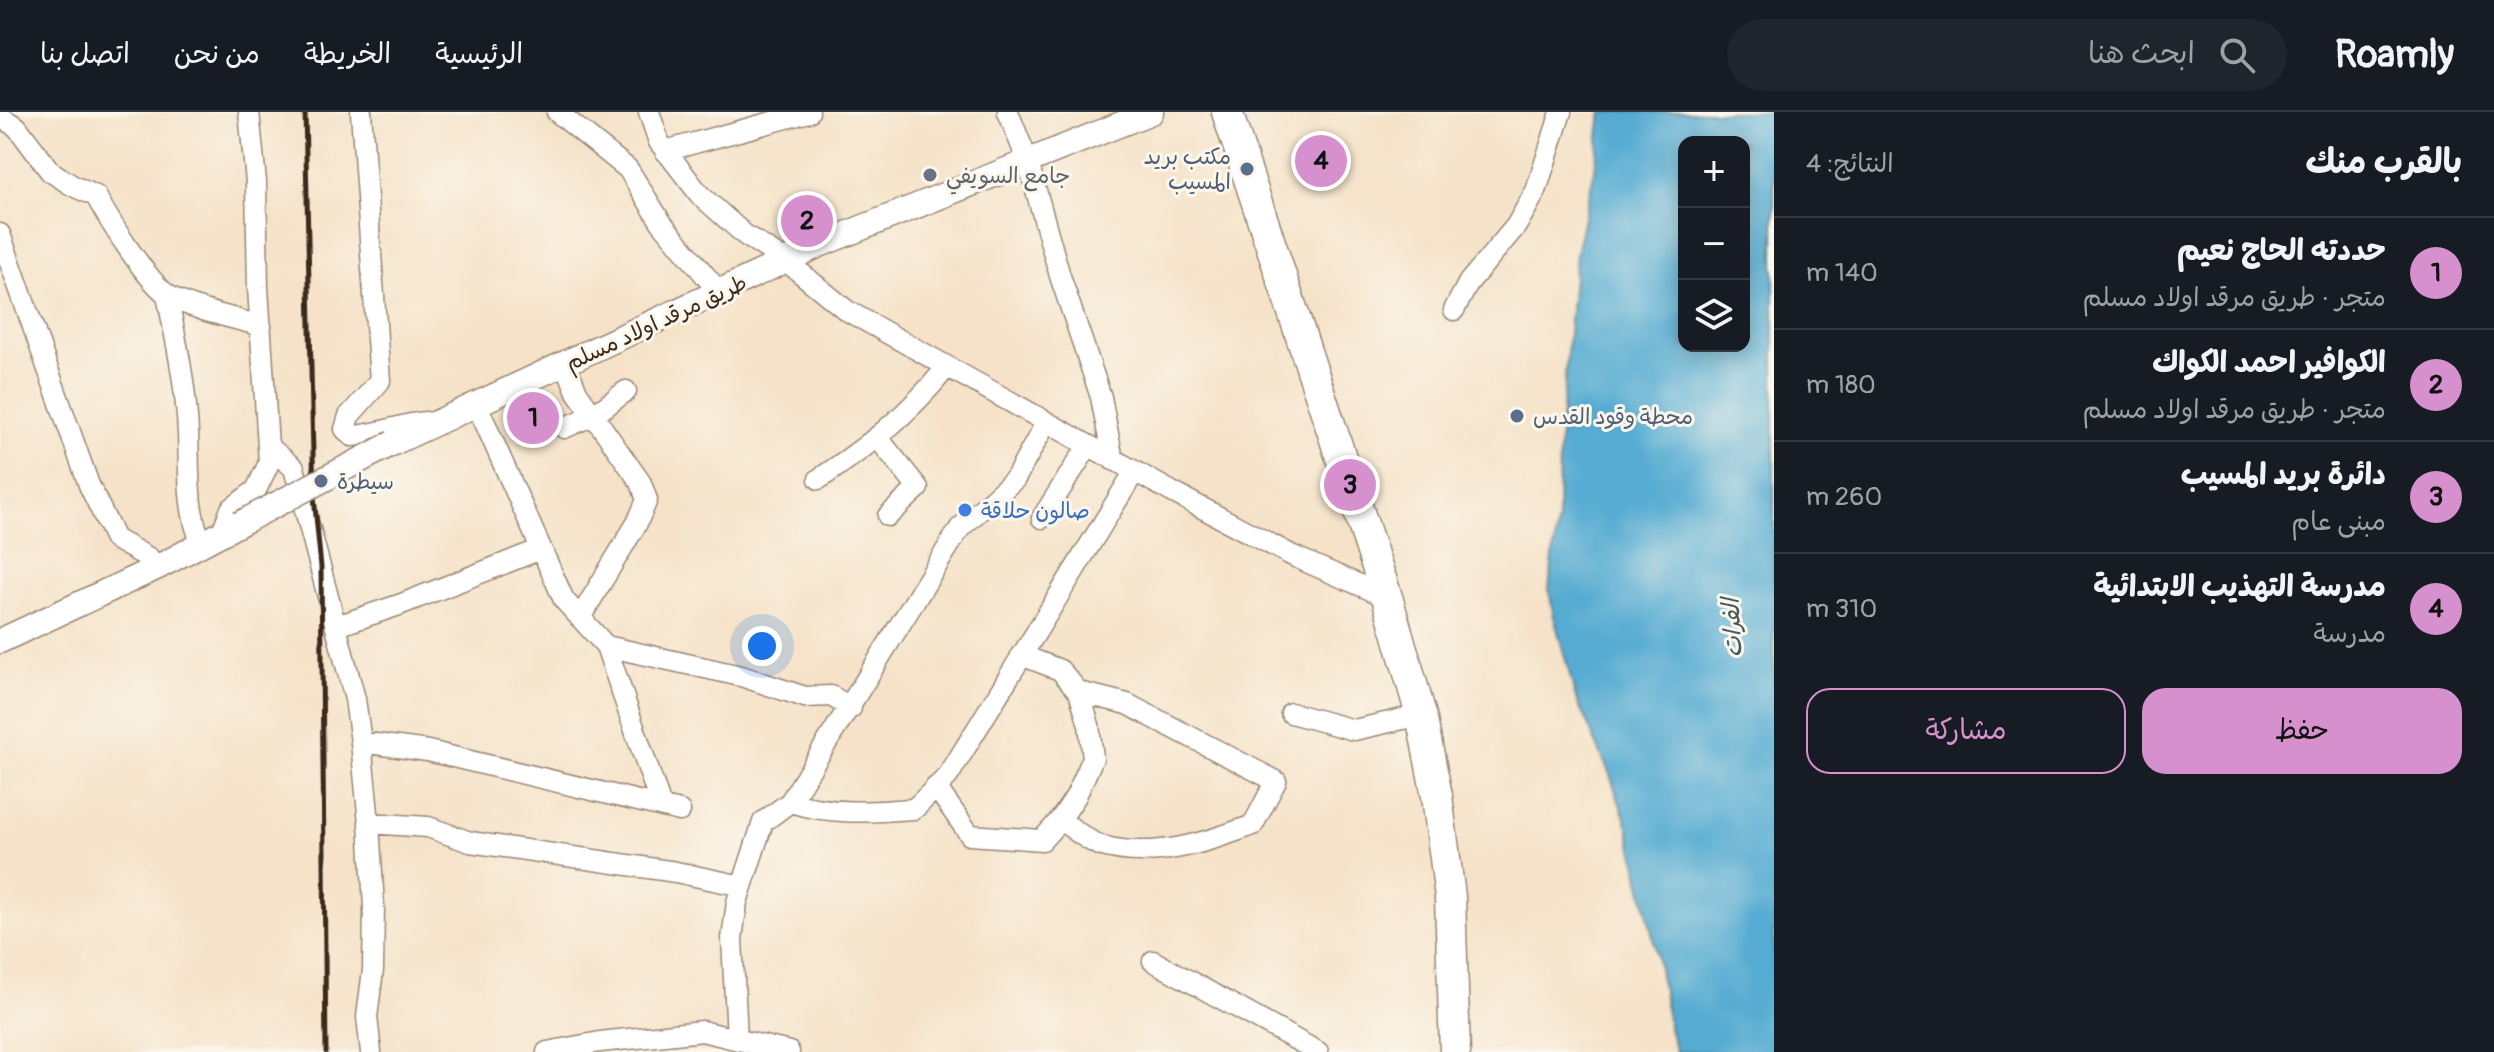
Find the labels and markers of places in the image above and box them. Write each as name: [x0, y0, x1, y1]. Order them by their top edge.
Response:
pin: 4: [1295, 131, 1347, 191]
place label: مكتب بريد المسيب: [1144, 143, 1231, 196]
marker: مكتب بريد المسيب: [1238, 160, 1256, 178]
place label: جامع السويفي: [946, 162, 1070, 195]
marker: جامع السويفي: [921, 166, 939, 184]
pin: 2: [781, 191, 833, 251]
pin: 1: [507, 388, 559, 448]
place label: محطة وقود القدس: [1533, 403, 1693, 431]
marker: محطة وقود القدس: [1508, 407, 1526, 425]
pin: 3: [1324, 455, 1376, 515]
place label: سيطرة: [337, 468, 394, 496]
marker: سيطرة: [312, 472, 330, 490]
place label: صالون حلاقة: [981, 497, 1090, 525]
marker: صالون حلاقة: [956, 501, 974, 519]

